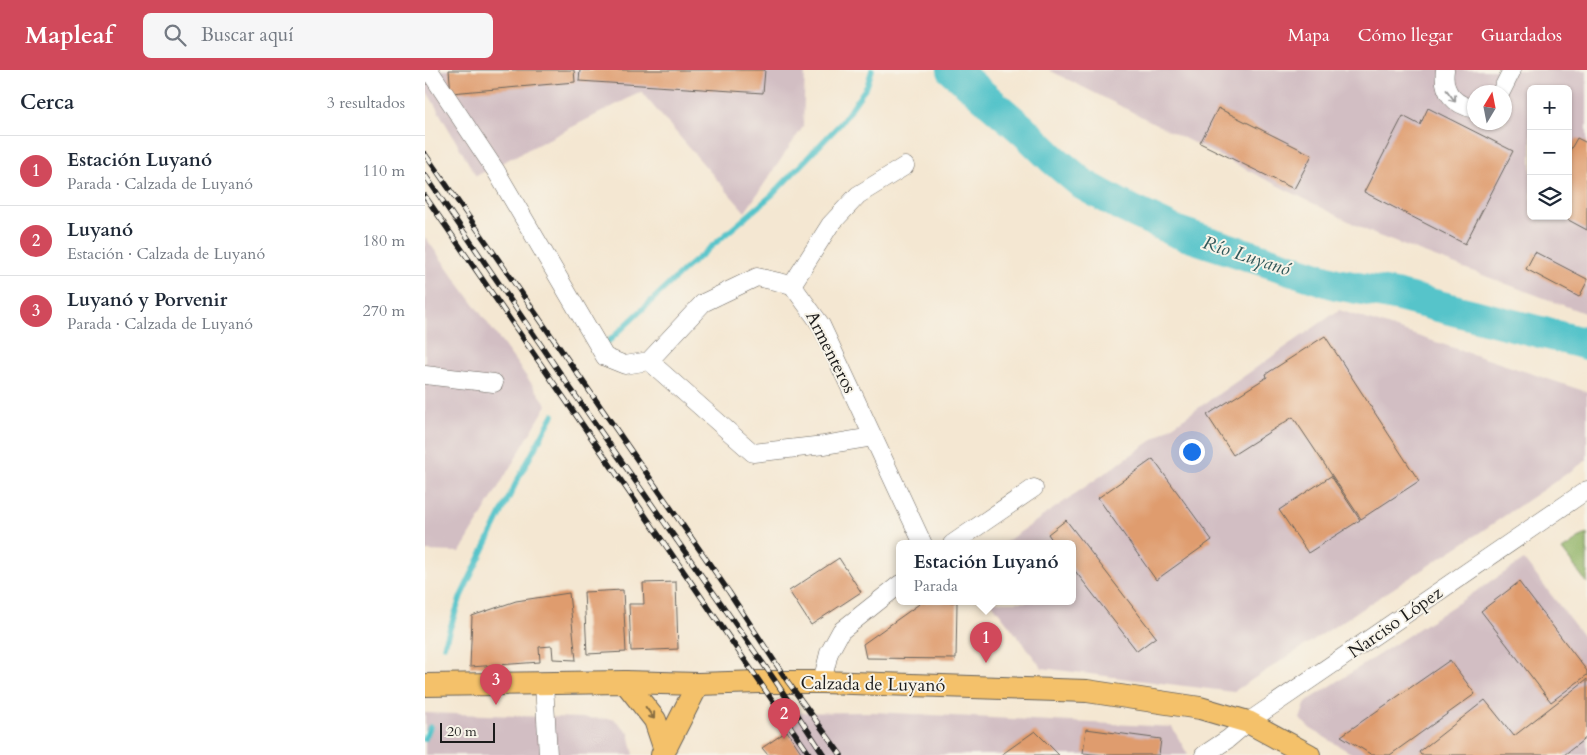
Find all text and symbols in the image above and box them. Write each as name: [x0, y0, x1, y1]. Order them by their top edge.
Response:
search box: [143, 13, 493, 58]
text: Mapleaf: [25, 19, 113, 52]
icon: search: [161, 21, 189, 49]
text: Buscar aquí: [201, 22, 294, 48]
text: Mapa: [1288, 23, 1330, 48]
text: Cómo llegar: [1358, 23, 1453, 48]
text: Guardados: [1481, 23, 1562, 48]
north arrow: [1467, 85, 1512, 130]
map controls: [1527, 85, 1572, 220]
button: +: [1527, 85, 1572, 130]
text: Cerca: [20, 88, 74, 117]
one-way arrow: [1446, 89, 1456, 103]
text: 3 resultados: [327, 92, 405, 114]
button: −: [1527, 130, 1572, 175]
text: Estación Luyanó: [67, 147, 212, 173]
text: 1: [32, 160, 40, 182]
text: 110 m: [363, 160, 405, 182]
text: Parada · Calzada de Luyanó: [67, 173, 253, 195]
button: layers: [1527, 175, 1572, 220]
text: Luyanó: [67, 217, 133, 243]
text: 2: [32, 230, 40, 252]
text: 180 m: [363, 230, 405, 252]
water label: Río Luyanó: [1199, 230, 1295, 283]
text: Estación · Calzada de Luyanó: [67, 243, 265, 265]
text: Luyanó y Porvenir: [67, 287, 227, 313]
text: 3: [32, 300, 40, 322]
text: 270 m: [363, 300, 405, 322]
street label: Armenteros: [799, 307, 862, 398]
text: Parada · Calzada de Luyanó: [67, 313, 253, 335]
your location: [1179, 439, 1205, 465]
popup: [896, 540, 1076, 605]
text: Estación Luyanó: [913, 549, 1059, 575]
text: Parada: [913, 575, 958, 597]
street label: Narciso López: [1343, 581, 1447, 664]
pin: 1: [970, 622, 1002, 663]
pin: 3: [480, 664, 512, 705]
street label: Calzada de Luyanó: [800, 671, 946, 698]
pin: 2: [768, 698, 800, 739]
one-way arrow: [645, 706, 655, 720]
scale bar: [440, 720, 495, 743]
text: 20 m: [447, 722, 477, 741]

